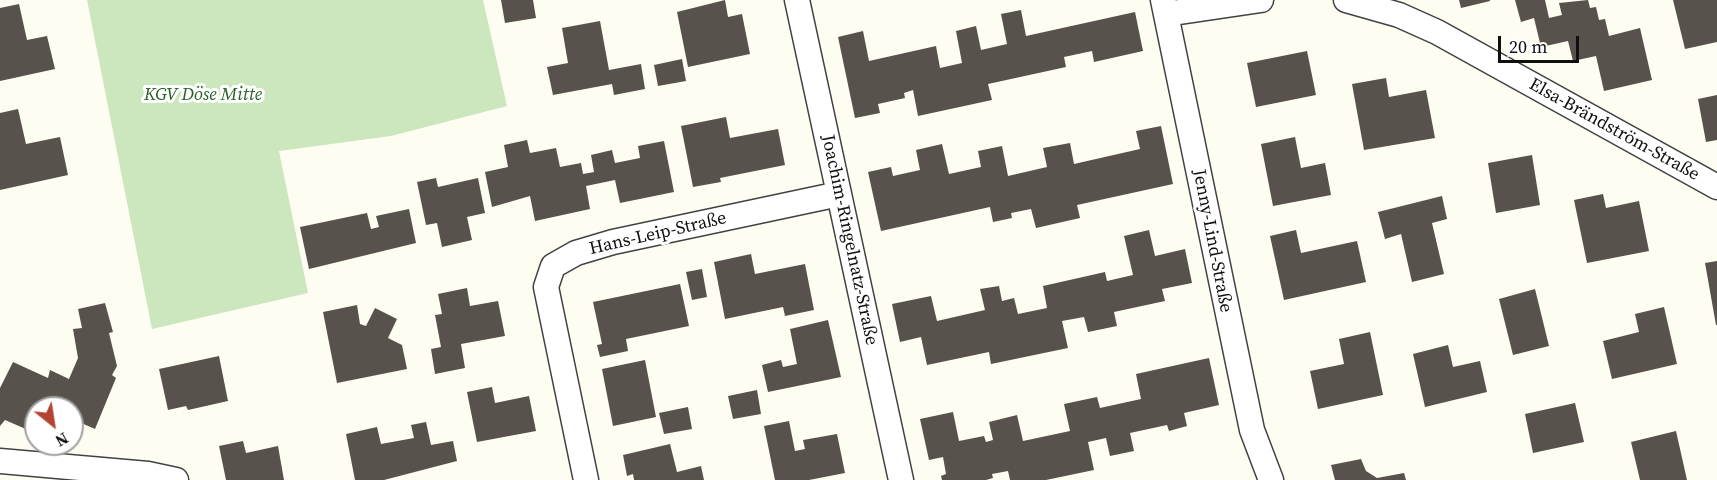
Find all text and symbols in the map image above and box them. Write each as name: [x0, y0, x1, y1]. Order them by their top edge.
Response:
scale bar: [1501, 24, 1582, 62]
text: 20 m: [1509, 34, 1547, 59]
street label: Elsa-Brändström-Straße: [1525, 74, 1703, 186]
park label: KGV Döse Mitte: [144, 84, 262, 106]
street label: Joachim-Ringelnatz-Straße: [816, 133, 882, 347]
street label: Jenny-Lind-Straße: [1188, 167, 1236, 315]
street label: Hans-Leip-Straße: [587, 208, 729, 260]
north arrow: [24, 396, 84, 456]
text: N: [51, 427, 73, 452]

